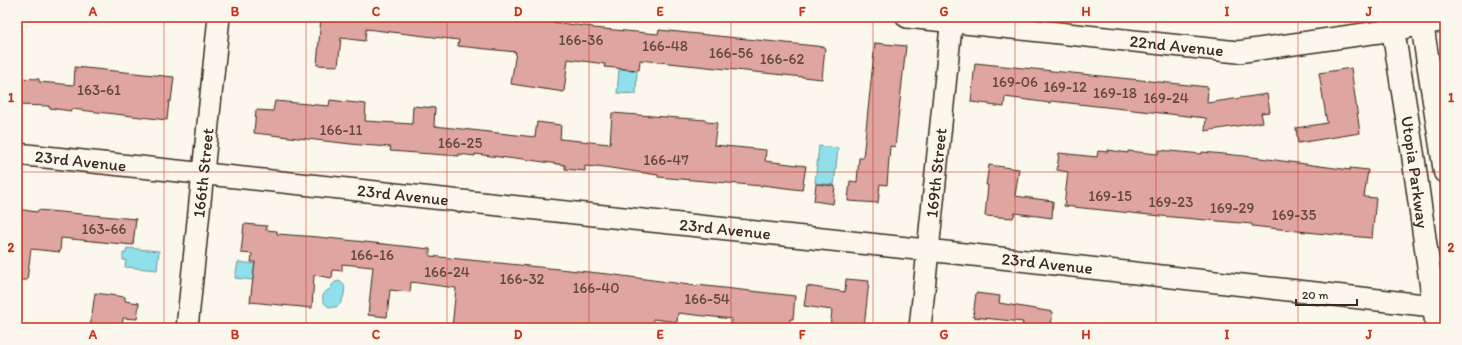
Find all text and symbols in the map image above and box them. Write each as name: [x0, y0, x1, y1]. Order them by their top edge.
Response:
text: A: [88, 4, 98, 19]
text: B: [231, 4, 240, 19]
text: C: [372, 4, 381, 19]
text: D: [514, 4, 523, 19]
text: E: [656, 4, 664, 19]
text: F: [799, 4, 806, 19]
text: G: [940, 4, 949, 19]
text: H: [1082, 4, 1091, 19]
text: I: [1225, 4, 1230, 19]
text: J: [1365, 4, 1373, 19]
house number: 166-36: [559, 31, 604, 49]
street label: 22nd Avenue: [1128, 31, 1225, 60]
house number: 166-48: [642, 37, 688, 55]
house number: 166-56: [709, 44, 753, 62]
house number: 166-62: [760, 50, 804, 68]
house number: 169-06: [992, 73, 1038, 91]
house number: 169-12: [1043, 78, 1087, 96]
house number: 163-61: [77, 81, 121, 99]
house number: 169-18: [1093, 84, 1137, 102]
house number: 169-24: [1143, 89, 1189, 107]
text: 1: [8, 90, 14, 105]
text: 1: [1448, 90, 1454, 105]
street label: Utopia Parkway: [1397, 114, 1433, 230]
house number: 166-11: [320, 121, 362, 139]
street label: 166th Street: [188, 126, 218, 219]
street label: 169th Street: [921, 126, 951, 219]
house number: 166-25: [438, 134, 482, 152]
street label: 23rd Avenue: [34, 146, 127, 175]
house number: 166-47: [643, 151, 689, 169]
street label: 23rd Avenue: [356, 180, 450, 210]
house number: 169-15: [1088, 187, 1132, 205]
house number: 169-23: [1149, 193, 1193, 211]
house number: 169-29: [1210, 199, 1254, 217]
house number: 169-35: [1272, 206, 1317, 224]
street label: 23rd Avenue: [678, 214, 772, 244]
house number: 163-66: [82, 220, 127, 238]
text: 2: [8, 240, 15, 255]
text: 2: [1448, 240, 1455, 255]
house number: 166-16: [350, 246, 394, 264]
street label: 23rd Avenue: [1000, 248, 1094, 278]
house number: 166-24: [424, 263, 470, 281]
house number: 166-32: [500, 270, 545, 288]
house number: 166-40: [572, 279, 620, 297]
scale bar: [1296, 281, 1357, 307]
text: 20 m: [1302, 288, 1329, 302]
house number: 166-54: [684, 290, 730, 308]
text: A: [88, 327, 98, 342]
text: B: [231, 327, 240, 342]
text: C: [372, 327, 381, 342]
text: D: [514, 327, 523, 342]
text: E: [656, 327, 664, 342]
text: F: [799, 327, 806, 342]
text: G: [940, 327, 949, 342]
text: H: [1082, 327, 1091, 342]
text: I: [1225, 327, 1230, 342]
text: J: [1365, 327, 1373, 342]

